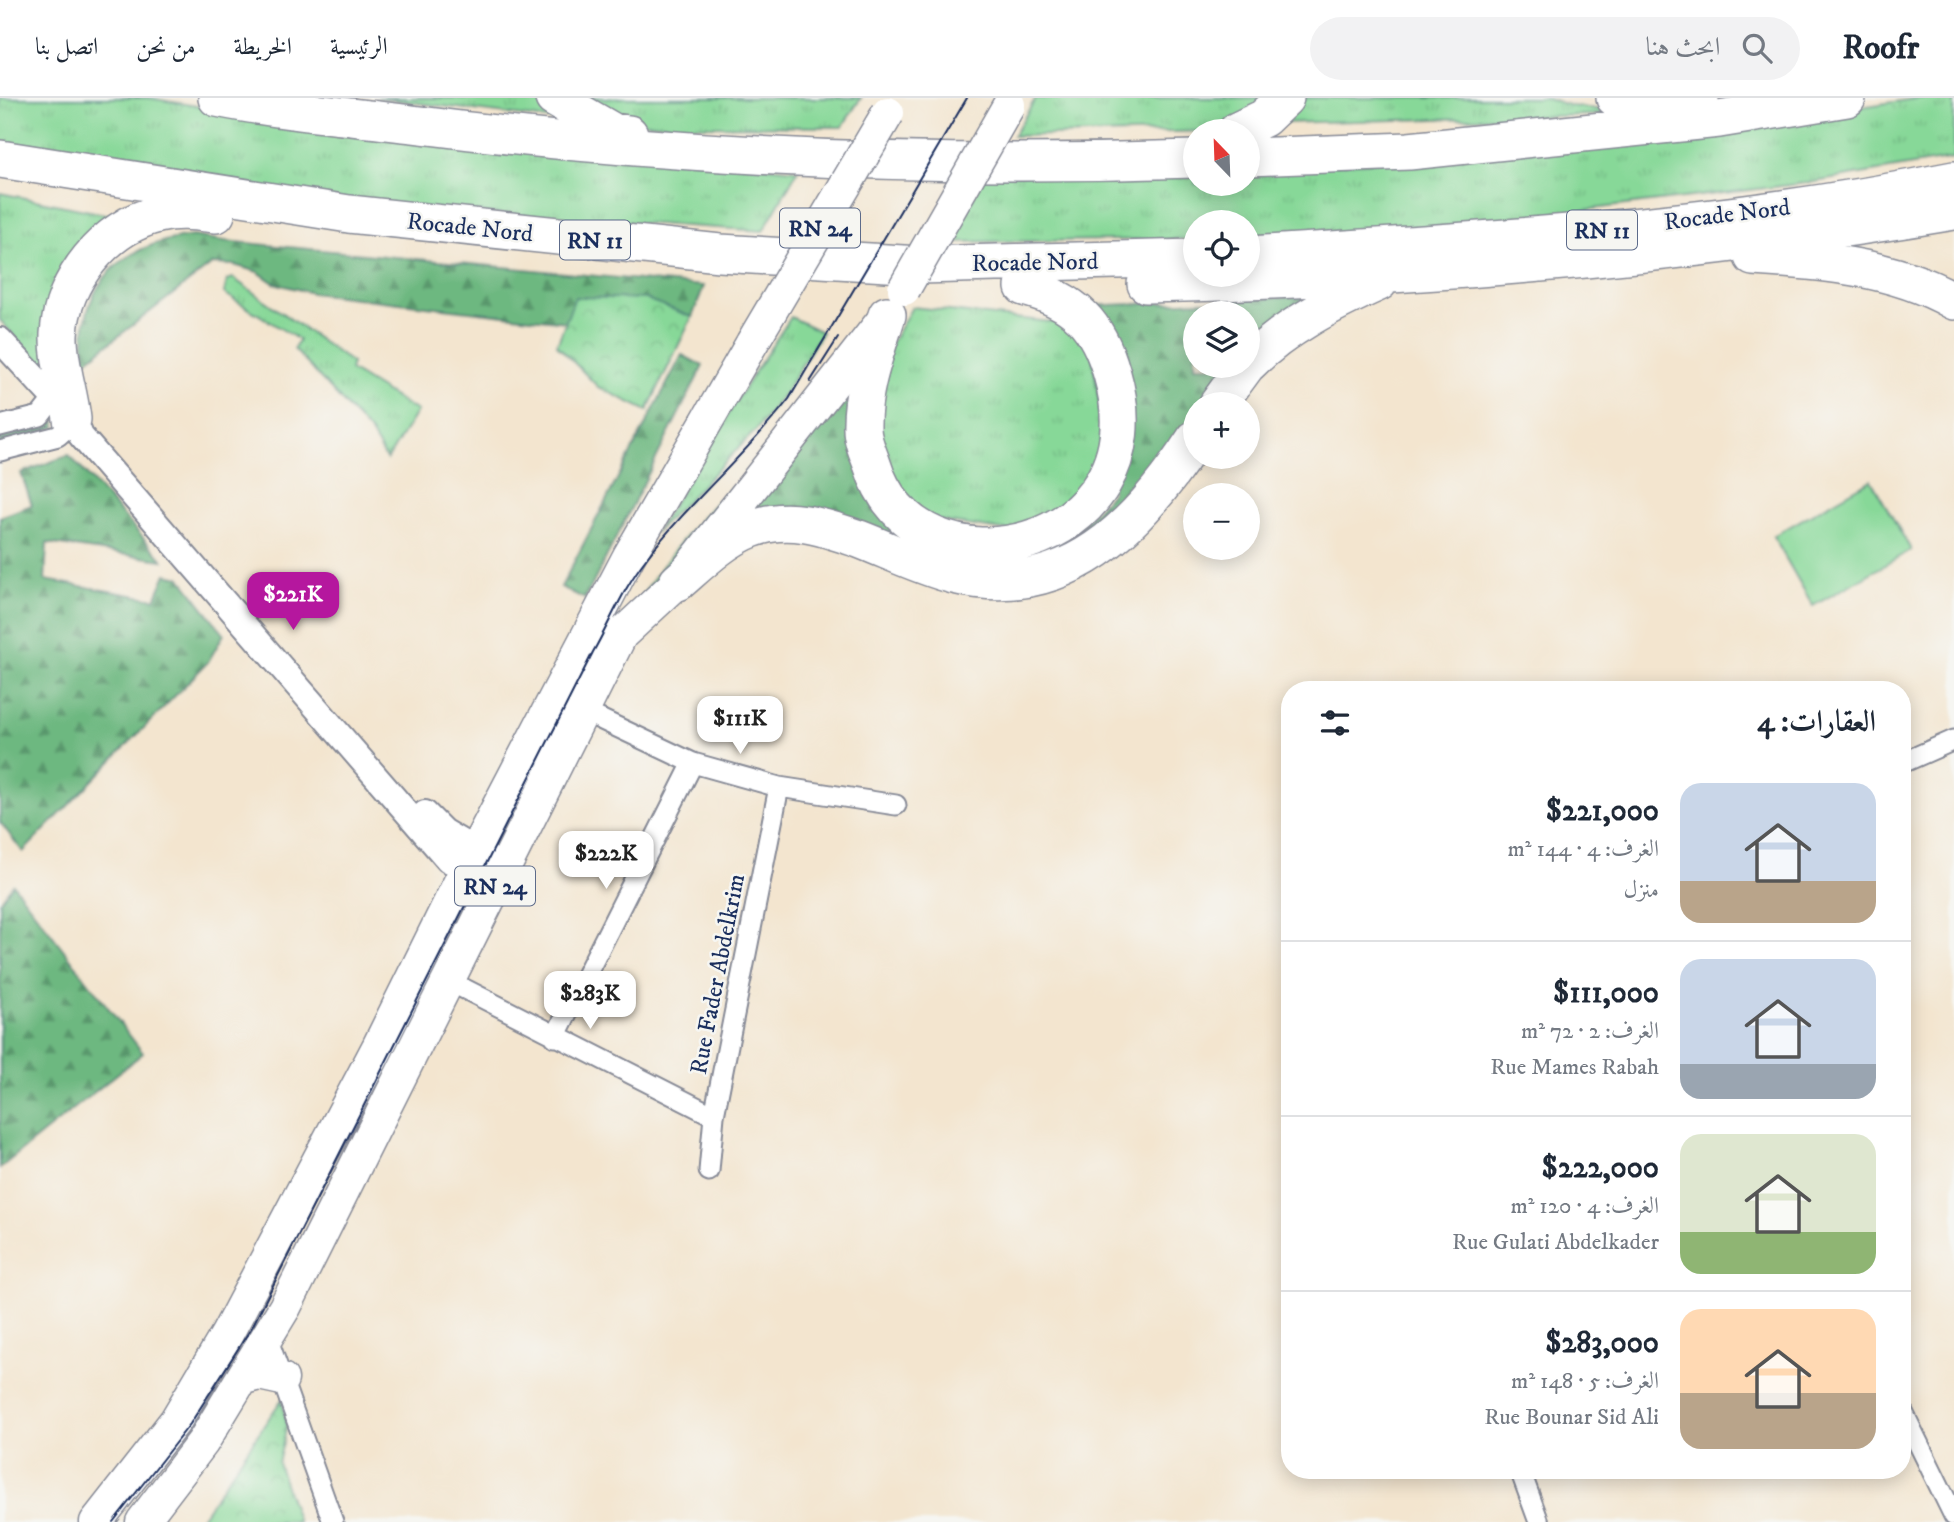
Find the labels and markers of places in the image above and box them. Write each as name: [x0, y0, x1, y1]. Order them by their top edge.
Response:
pin: $221K: [244, 573, 342, 632]
pin: $111K: [691, 696, 789, 756]
pin: $222K: [557, 832, 655, 891]
pin: $283K: [541, 972, 639, 1031]

